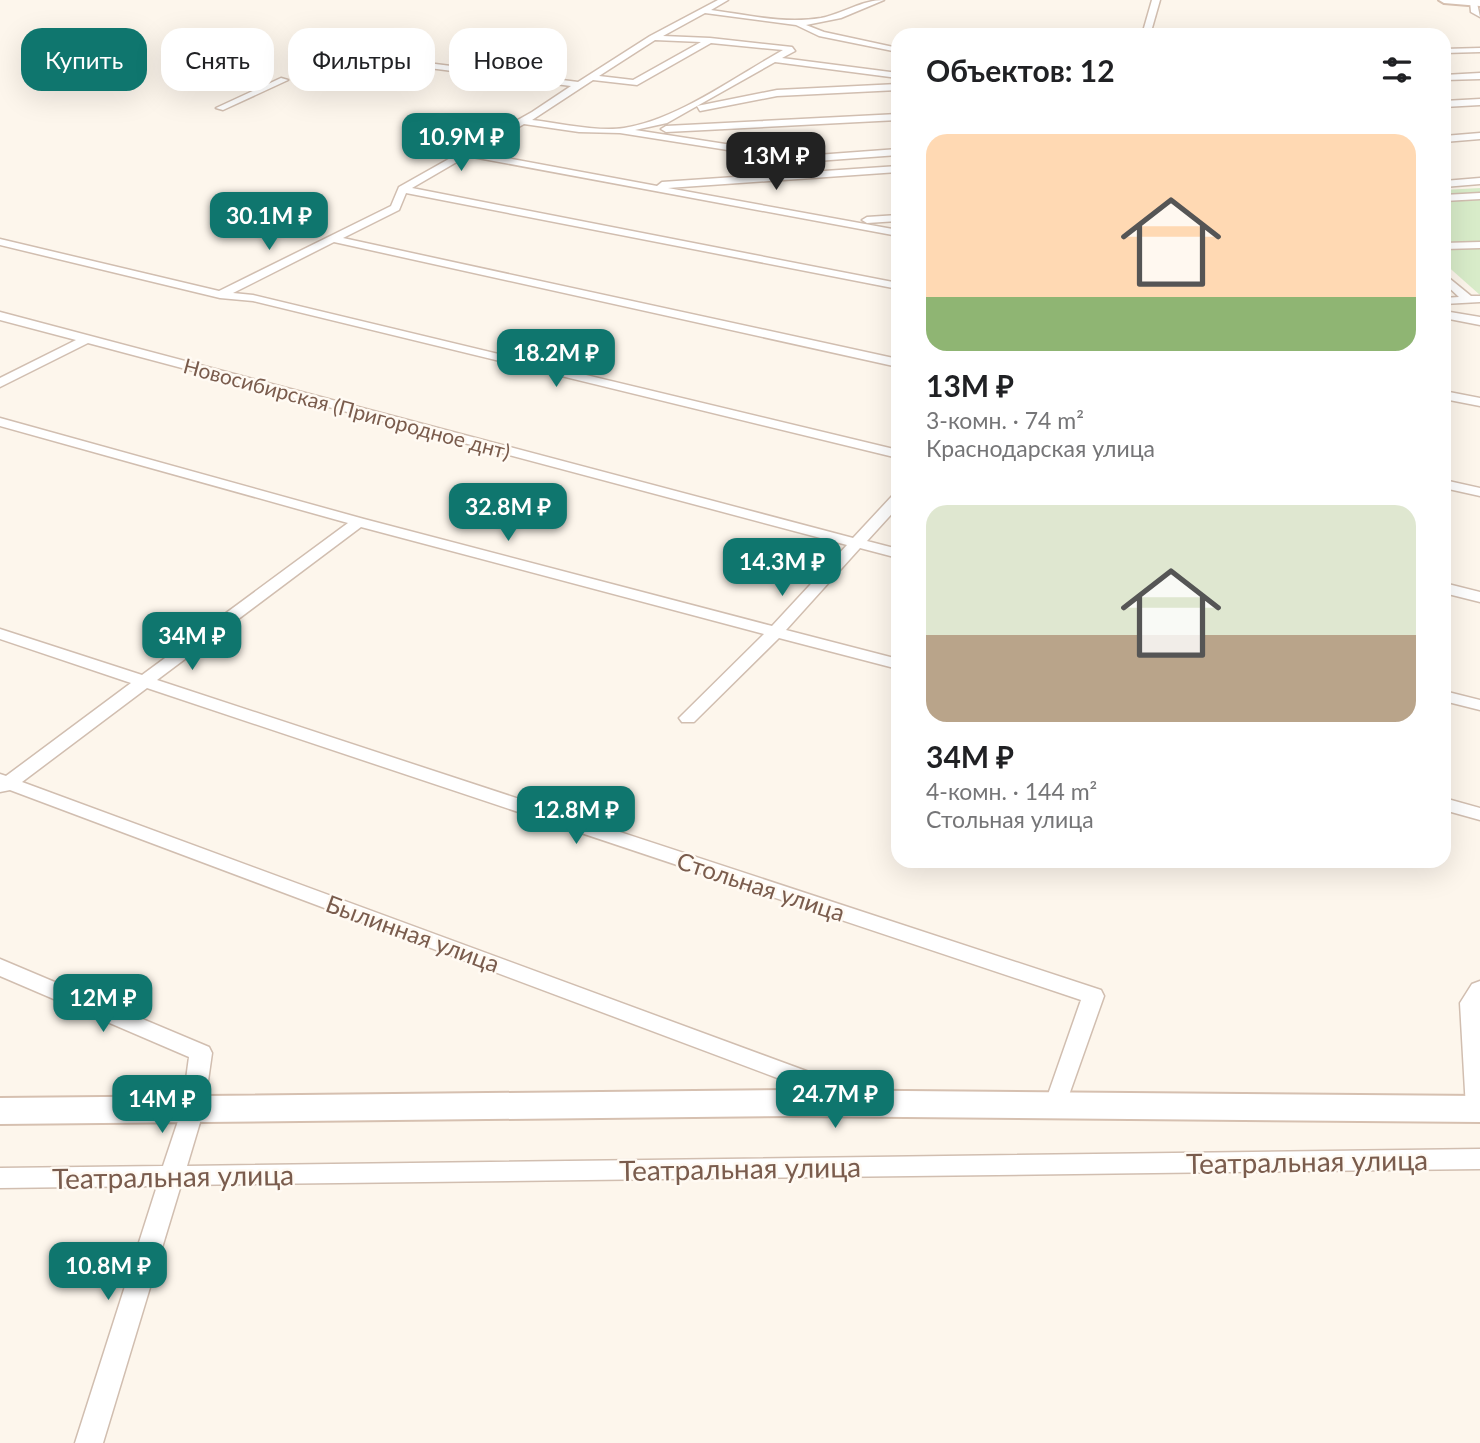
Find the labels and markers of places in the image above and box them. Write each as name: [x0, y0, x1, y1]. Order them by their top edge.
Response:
pin: 10.9M ₽: [396, 114, 526, 173]
pin: 13M ₽: [727, 132, 825, 192]
pin: 30.1M ₽: [204, 192, 334, 252]
pin: 18.2M ₽: [491, 330, 621, 389]
pin: 32.8M ₽: [443, 484, 573, 543]
pin: 14.3M ₽: [717, 538, 847, 598]
pin: 34M ₽: [143, 612, 241, 672]
pin: 12.8M ₽: [511, 786, 641, 846]
pin: 12M ₽: [54, 974, 152, 1034]
pin: 24.7M ₽: [770, 1070, 900, 1130]
pin: 14M ₽: [113, 1076, 211, 1135]
pin: 10.8M ₽: [43, 1242, 173, 1302]

